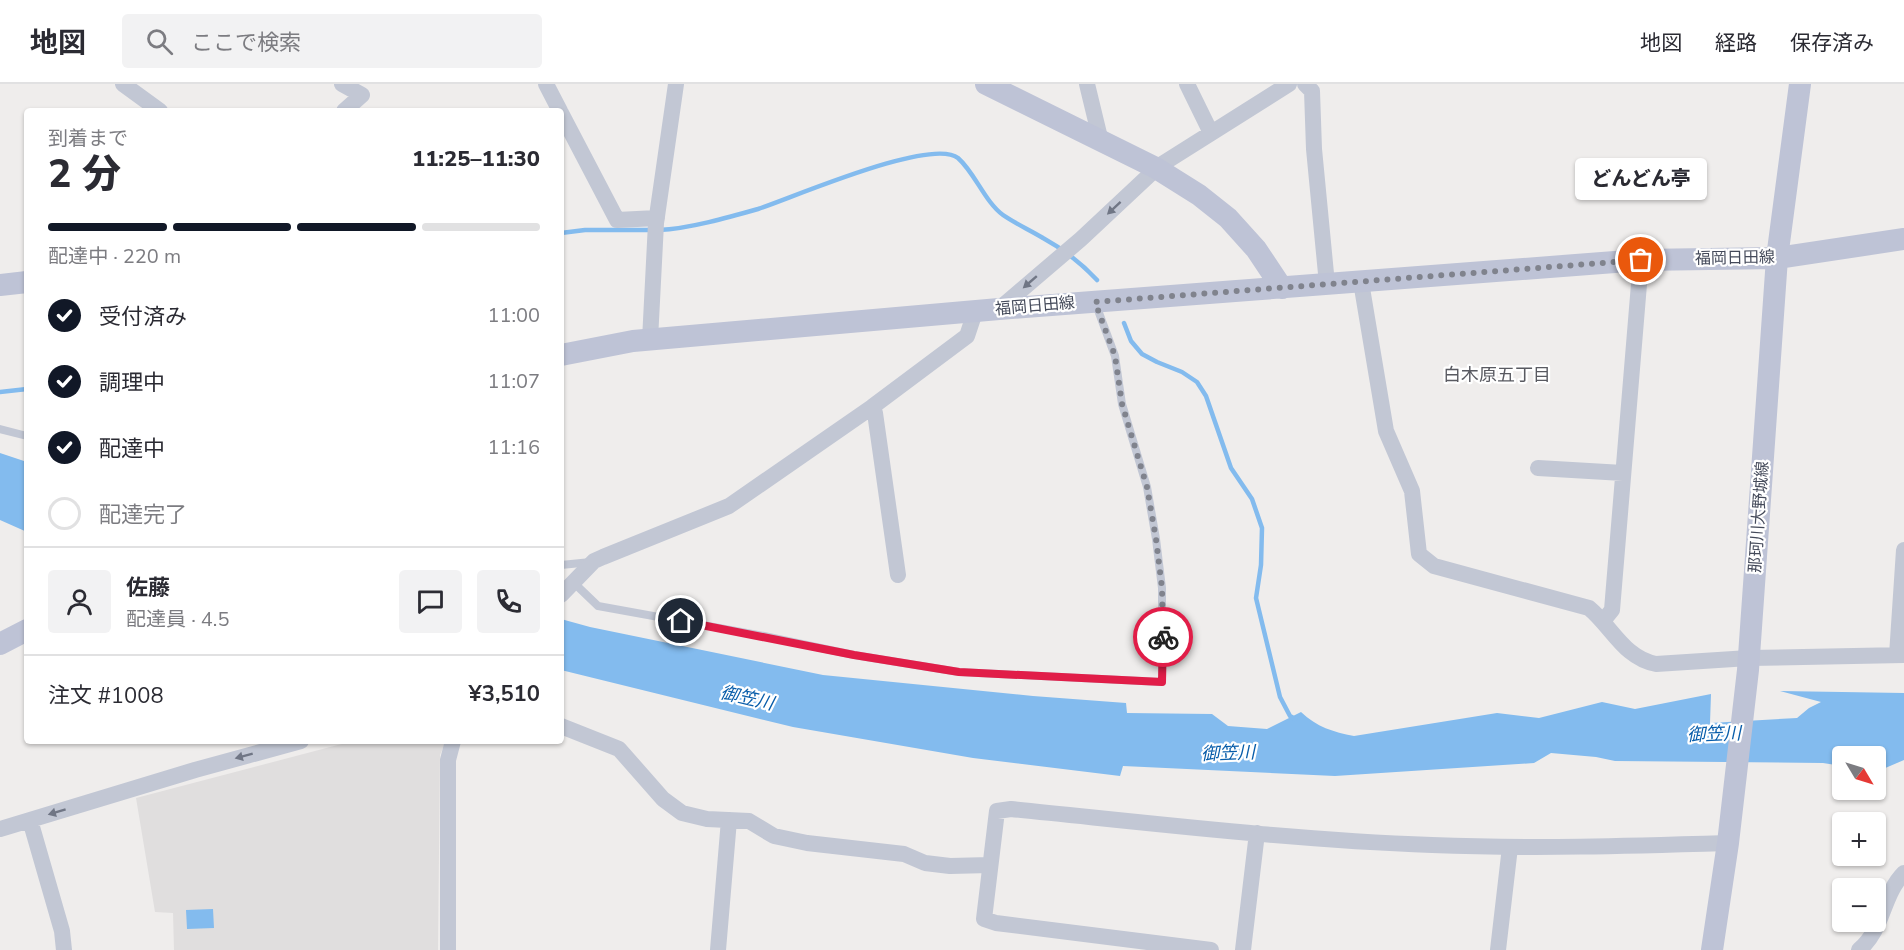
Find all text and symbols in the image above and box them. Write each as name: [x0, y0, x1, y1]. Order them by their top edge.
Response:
search box: [122, 14, 542, 68]
text: 地図: [30, 24, 86, 62]
icon: search: [143, 25, 176, 58]
text: ここで検索: [191, 28, 301, 58]
text: 地図: [1640, 29, 1682, 57]
text: 経路: [1715, 29, 1757, 57]
text: 保存済み: [1790, 29, 1874, 57]
text: 到着まで: [48, 125, 128, 152]
text: 11:25–11:30: [412, 144, 540, 174]
text: 2 分: [48, 148, 121, 201]
callout: どんどん亭: [1575, 158, 1707, 200]
text: どんどん亭: [1591, 165, 1691, 192]
one-way arrow: [1106, 201, 1121, 215]
pin: [1615, 234, 1666, 285]
text: 配達中 · 220 m: [48, 243, 181, 270]
icon: bag: [1624, 243, 1657, 276]
street label: 福岡日田線: [1695, 246, 1775, 270]
one-way arrow: [1023, 275, 1038, 288]
street label: 福岡日田線: [994, 292, 1076, 320]
icon: check: [48, 299, 81, 332]
text: 受付済み: [99, 302, 187, 332]
text: 11:00: [487, 302, 540, 329]
district label: 白木原五丁目: [1443, 363, 1551, 387]
icon: check: [48, 365, 81, 398]
text: 調理中: [99, 368, 165, 398]
text: 11:07: [487, 368, 540, 395]
icon: check: [48, 431, 81, 464]
text: 配達中: [99, 434, 165, 464]
text: 11:16: [487, 434, 540, 461]
street label: 那珂川大野城線: [1744, 460, 1774, 574]
text: 配達完了: [99, 500, 187, 530]
button: person: [48, 570, 111, 633]
button: chat: [399, 570, 462, 633]
button: phone: [477, 570, 540, 633]
text: 佐藤: [126, 573, 170, 603]
pin: [655, 595, 706, 646]
icon: home: [664, 604, 697, 637]
text: 配達員 · 4.5: [126, 606, 229, 633]
courier: [1133, 607, 1193, 667]
icon: bike: [1147, 621, 1180, 654]
text: ¥3,510: [469, 679, 540, 709]
water label: 御笠川: [718, 680, 778, 716]
text: 注文 #1008: [48, 681, 164, 711]
water label: 御笠川: [1687, 721, 1743, 747]
water label: 御笠川: [1201, 740, 1257, 766]
north arrow: [1832, 746, 1886, 800]
map controls: [1832, 746, 1886, 932]
one-way arrow: [235, 752, 253, 762]
one-way arrow: [48, 808, 66, 817]
button: +: [1832, 812, 1886, 866]
button: −: [1832, 878, 1886, 932]

